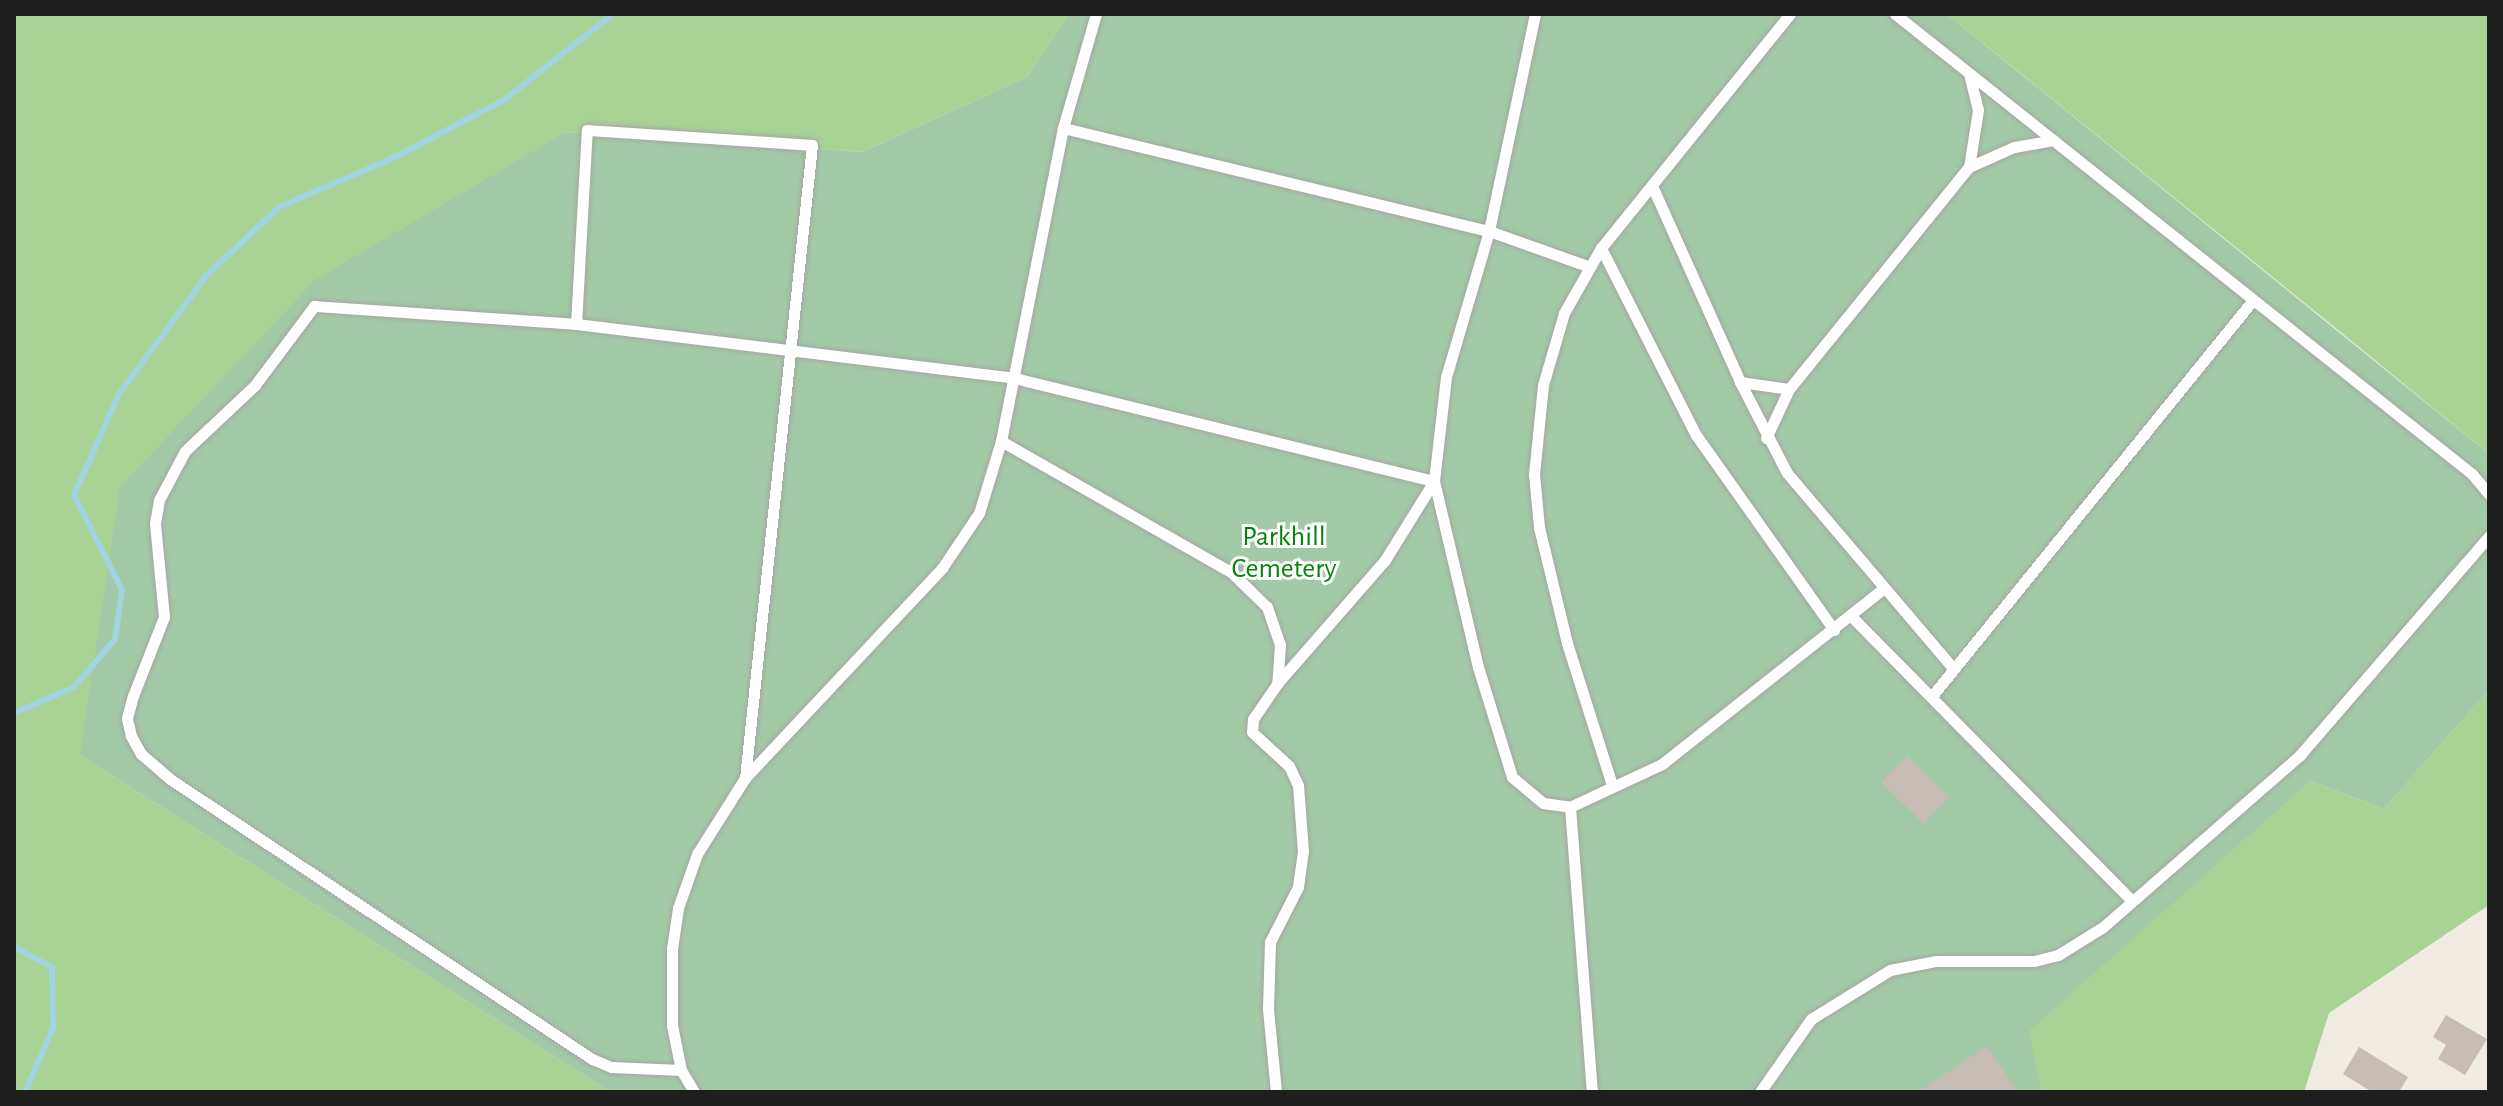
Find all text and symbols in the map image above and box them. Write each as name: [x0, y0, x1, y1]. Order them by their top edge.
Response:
park label: Parkhill Cemetery: [1232, 520, 1336, 586]

